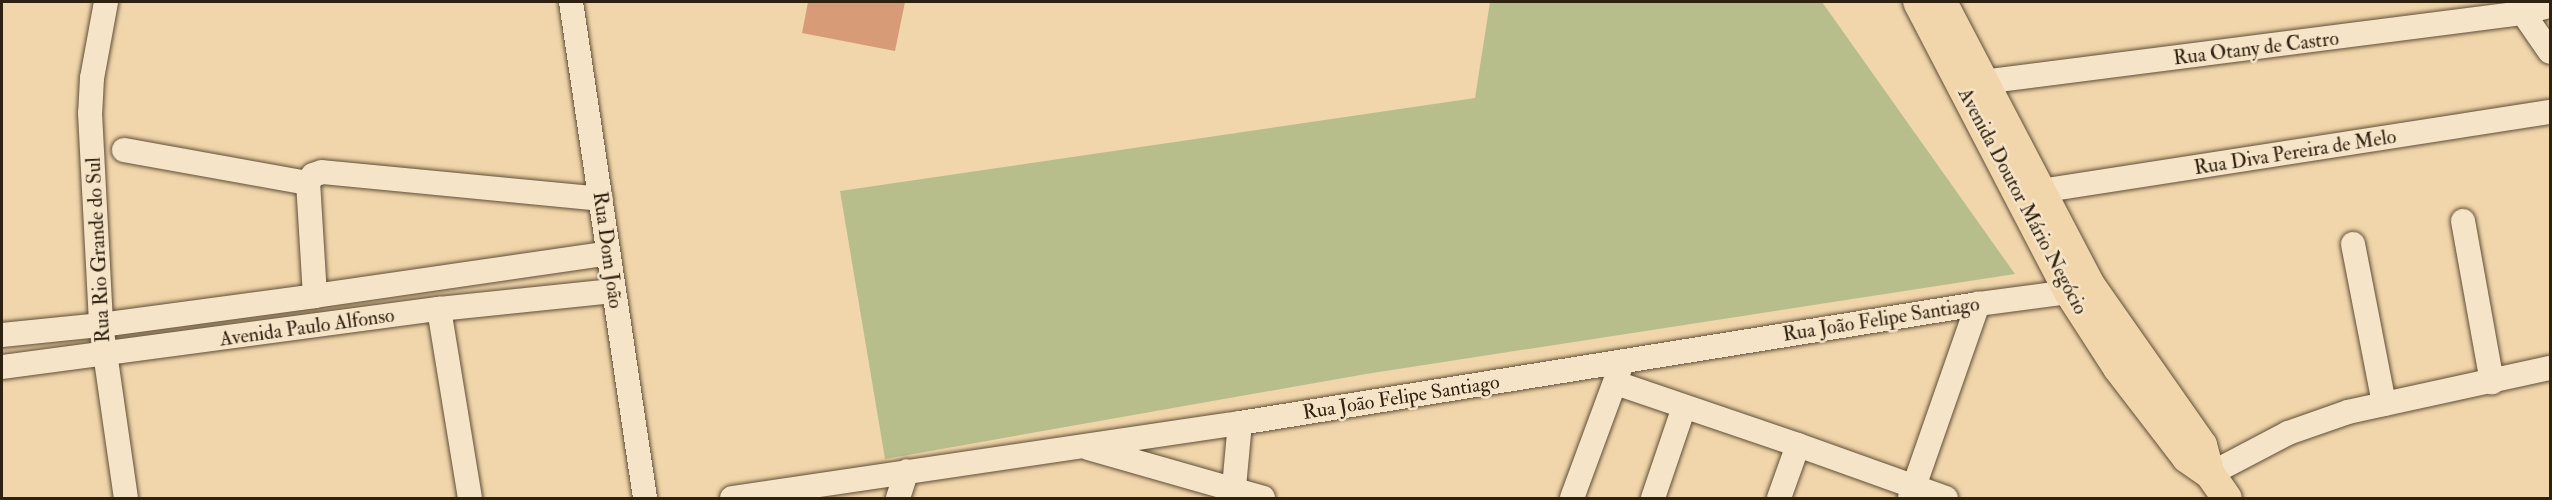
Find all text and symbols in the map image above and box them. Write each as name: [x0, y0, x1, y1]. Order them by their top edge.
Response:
street label: Rua Otany de Castro: [2172, 26, 2340, 70]
street label: Avenida Doutor Mário Negócio: [1953, 84, 2093, 318]
street label: Rua Diva Pereira de Melo: [2192, 124, 2398, 180]
street label: Rua Rio Grande do Sul: [81, 157, 115, 343]
street label: Rua Dom João: [588, 190, 628, 310]
street label: Rua João Felipe Santiago: [1781, 292, 1981, 346]
street label: Avenida Paulo Alfonso: [218, 303, 396, 351]
street label: Rua João Felipe Santiago: [1301, 370, 1501, 424]

